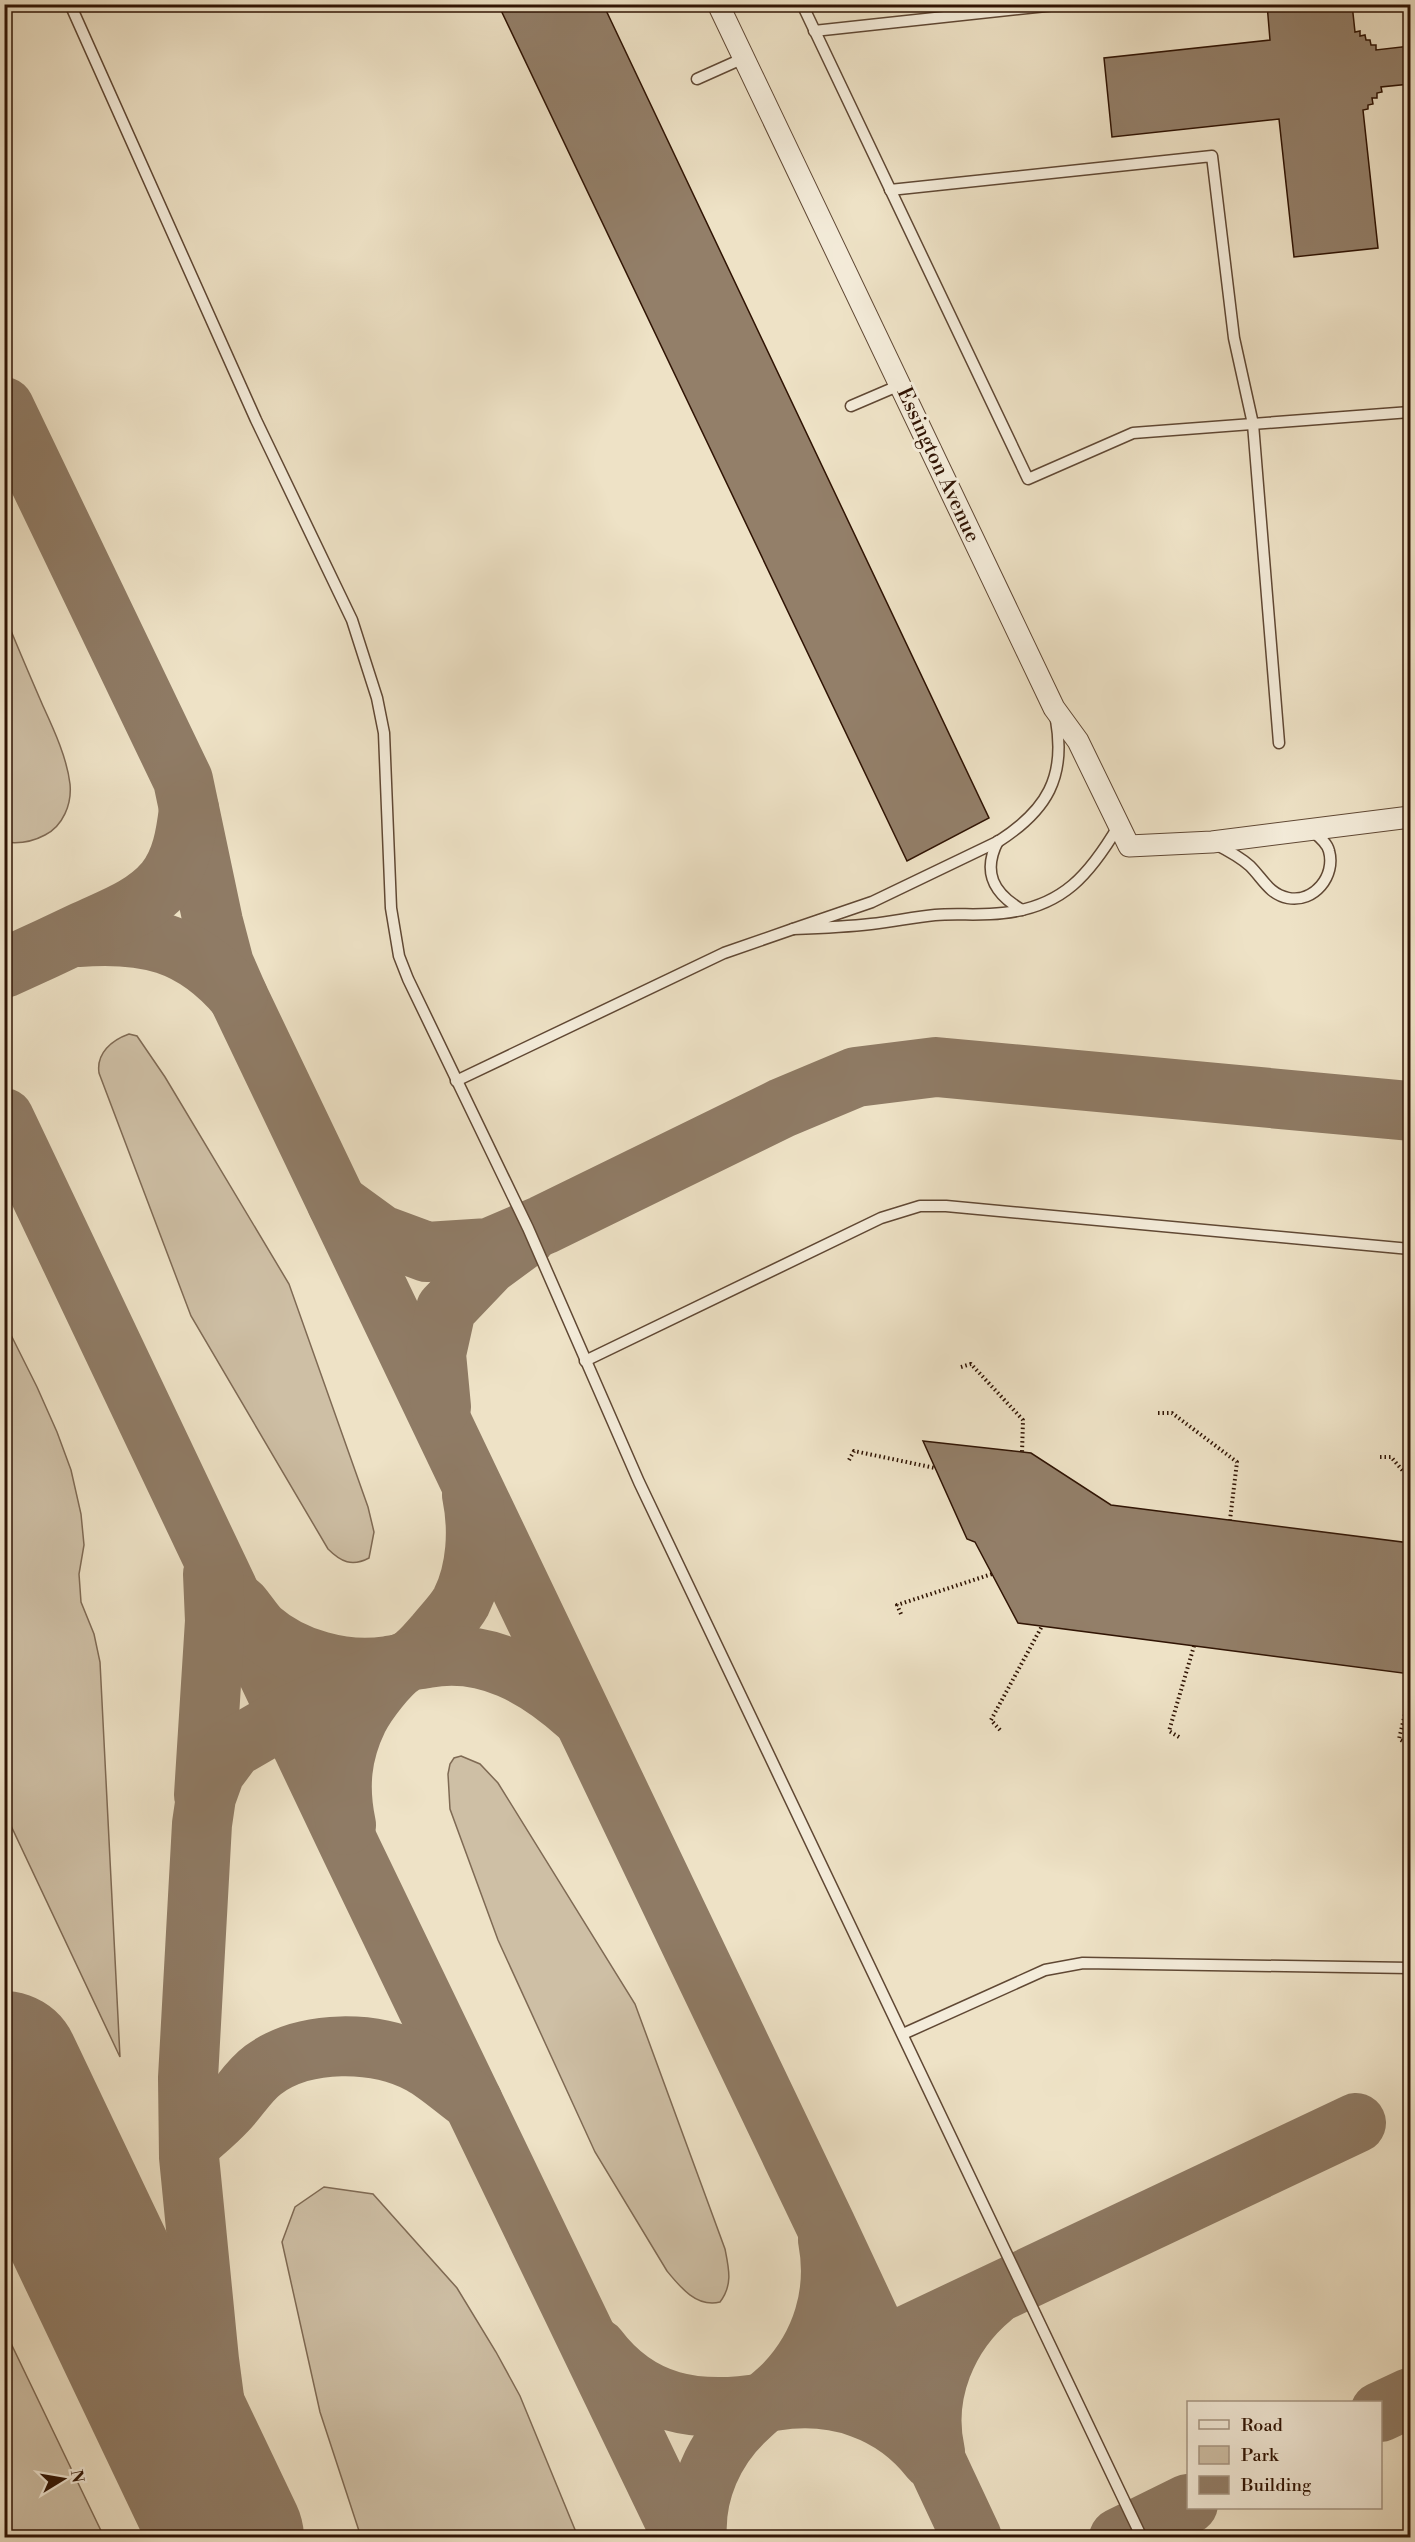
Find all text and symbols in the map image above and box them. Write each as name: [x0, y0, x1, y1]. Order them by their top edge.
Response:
street label: Essington Avenue: [891, 383, 985, 547]
legend: [1187, 2401, 1382, 2509]
text: Road: [1241, 2414, 1284, 2437]
text: Park: [1241, 2444, 1280, 2467]
north arrow: [33, 2449, 93, 2509]
text: N: [66, 2468, 88, 2485]
text: Building: [1240, 2474, 1312, 2497]

